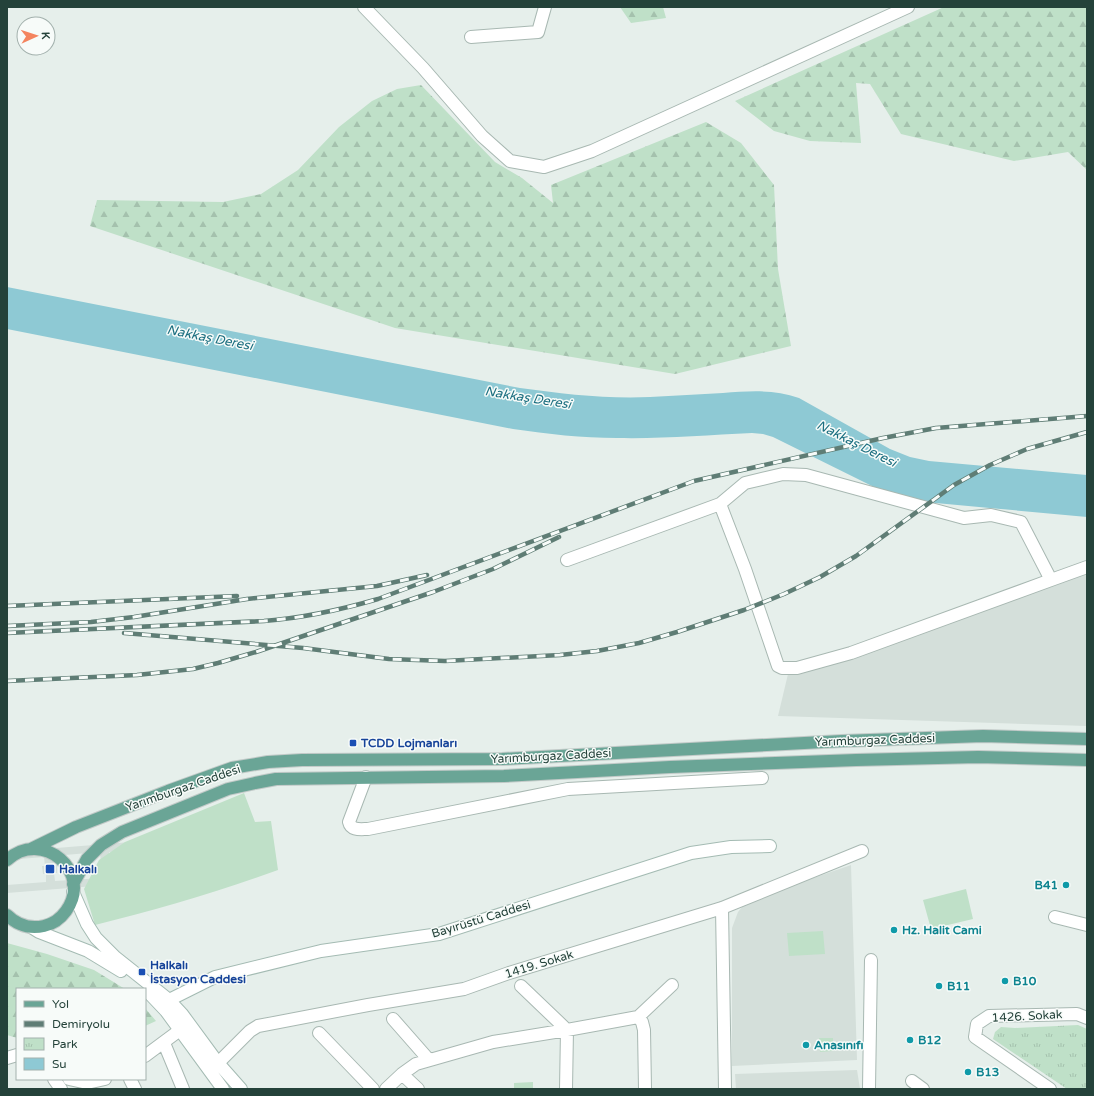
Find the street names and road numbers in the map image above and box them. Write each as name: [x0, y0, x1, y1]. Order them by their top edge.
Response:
street label: Yarımburgaz Caddesi: [815, 731, 935, 749]
street label: Yarımburgaz Caddesi: [490, 746, 612, 766]
street label: Yarımburgaz Caddesi: [124, 762, 242, 814]
street label: Bayırüstü Caddesi: [430, 897, 532, 941]
street label: 1419. Sokak: [503, 947, 575, 981]
street label: 1426. Sokak: [991, 1007, 1063, 1025]

